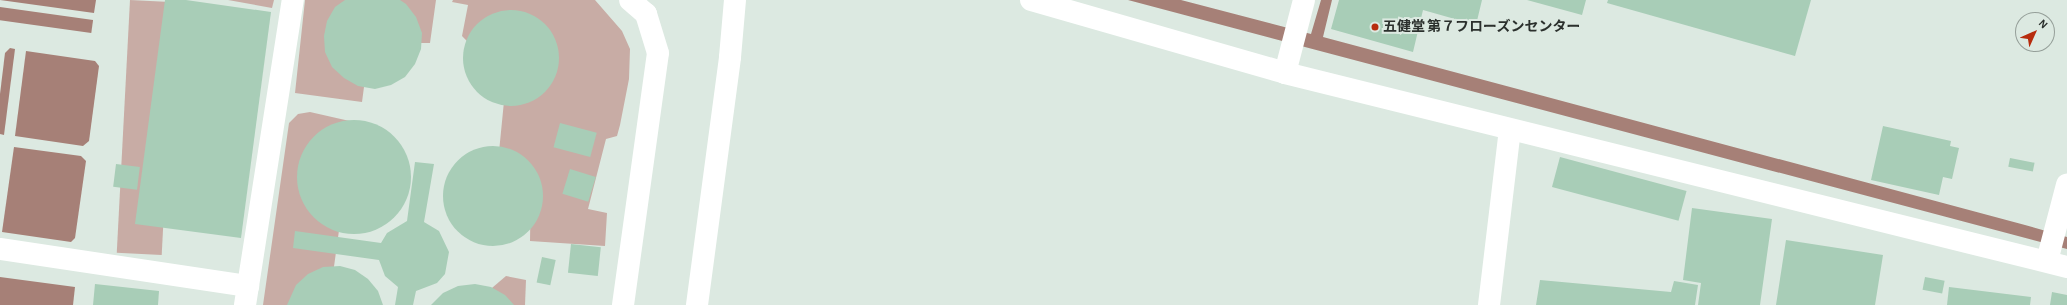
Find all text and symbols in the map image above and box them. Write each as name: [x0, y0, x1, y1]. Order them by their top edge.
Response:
north arrow: [2015, 12, 2055, 52]
text: N: [2037, 17, 2050, 30]
place label: 五健堂 第７フローズンセンター: [1383, 19, 1581, 35]
marker: 五健堂 第７フローズンセンター: [1370, 22, 1380, 32]

